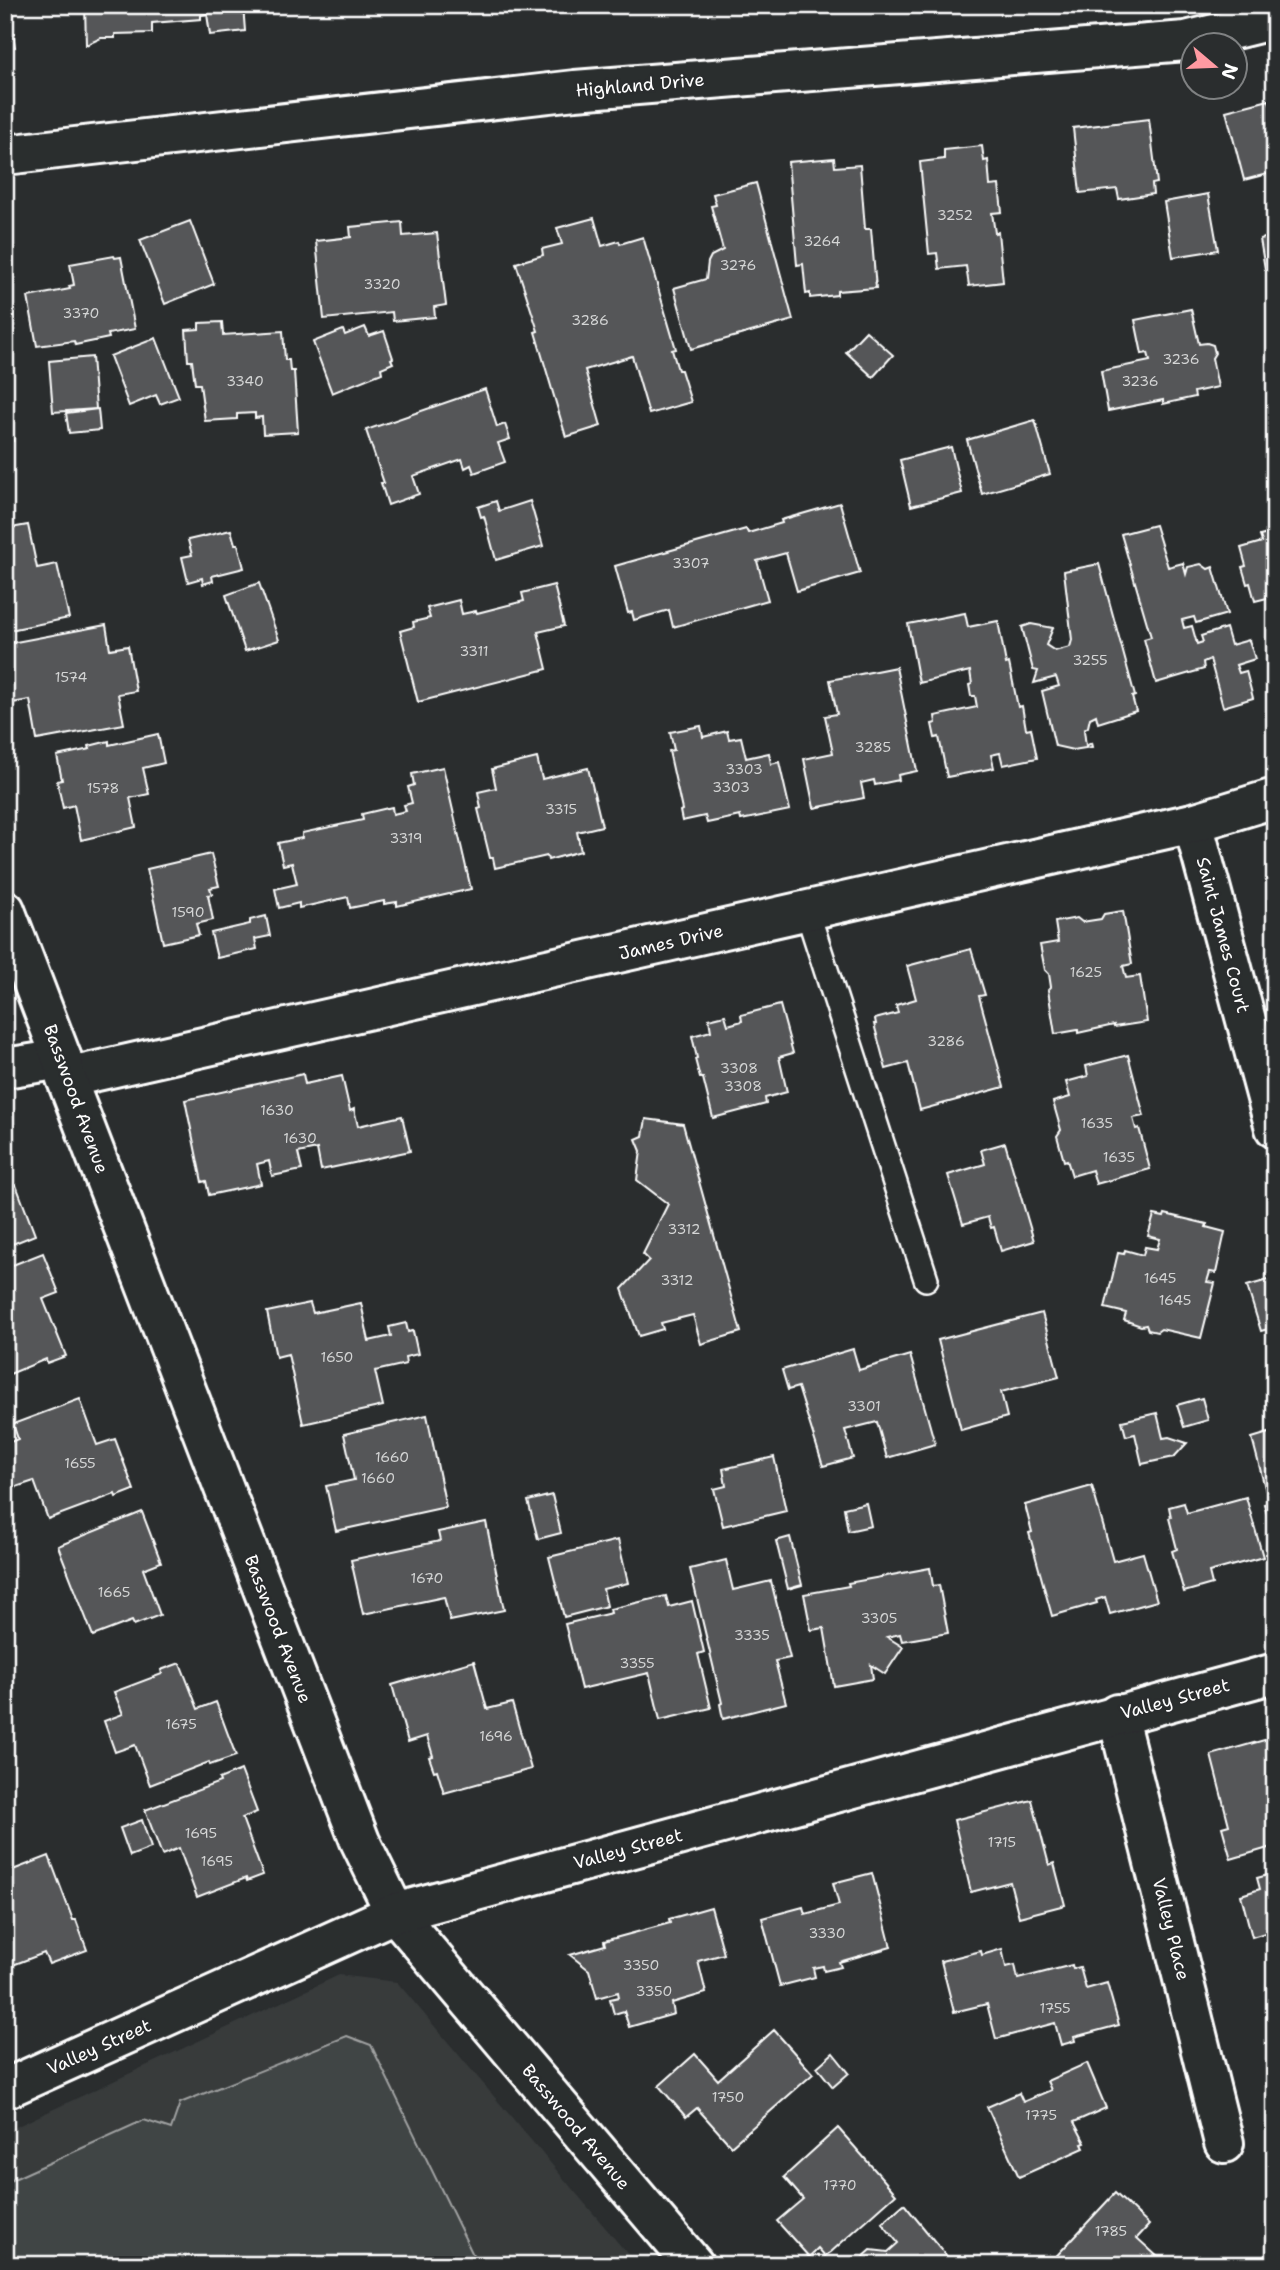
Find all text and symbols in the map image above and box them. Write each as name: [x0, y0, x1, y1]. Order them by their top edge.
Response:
north arrow: [1178, 32, 1248, 102]
text: N: [1215, 60, 1244, 83]
street label: Highland Drive: [575, 67, 705, 103]
house number: 3252: [937, 206, 973, 224]
house number: 3264: [803, 232, 841, 250]
house number: 3276: [720, 256, 756, 274]
house number: 3320: [364, 275, 400, 293]
house number: 3370: [63, 304, 99, 322]
house number: 3286: [571, 311, 609, 329]
house number: 3236: [1162, 350, 1200, 368]
house number: 3340: [226, 372, 264, 390]
house number: 3236: [1121, 372, 1159, 390]
house number: 3307: [672, 554, 710, 572]
house number: 3311: [459, 642, 489, 660]
house number: 3255: [1072, 651, 1108, 669]
house number: 1574: [55, 668, 87, 686]
house number: 3285: [855, 738, 891, 756]
house number: 3303: [725, 760, 763, 778]
house number: 3303: [712, 778, 750, 796]
house number: 1578: [87, 779, 119, 797]
house number: 3315: [545, 800, 577, 818]
house number: 3319: [389, 829, 423, 847]
street label: Saint James Court: [1191, 854, 1255, 1016]
house number: 1590: [172, 903, 204, 921]
street label: James Drive: [616, 918, 726, 966]
house number: 1625: [1070, 963, 1102, 981]
street label: Basswood Avenue: [38, 1021, 114, 1177]
house number: 3286: [927, 1032, 965, 1050]
house number: 3308: [720, 1059, 758, 1077]
house number: 3308: [724, 1077, 762, 1095]
house number: 1630: [260, 1101, 294, 1119]
house number: 1635: [1081, 1114, 1113, 1132]
house number: 1630: [283, 1129, 317, 1147]
house number: 1635: [1103, 1148, 1135, 1166]
house number: 3312: [668, 1220, 700, 1238]
house number: 1645: [1144, 1269, 1176, 1287]
house number: 3312: [661, 1271, 693, 1289]
house number: 1645: [1159, 1291, 1191, 1309]
house number: 1650: [321, 1348, 353, 1366]
house number: 3301: [847, 1397, 881, 1415]
house number: 1660: [375, 1448, 409, 1466]
house number: 1655: [64, 1454, 96, 1472]
house number: 1660: [361, 1469, 395, 1487]
street label: Basswood Avenue: [239, 1551, 317, 1707]
house number: 1670: [411, 1569, 443, 1587]
house number: 1665: [98, 1583, 130, 1601]
house number: 3305: [861, 1609, 897, 1627]
house number: 3335: [734, 1626, 770, 1644]
house number: 3355: [619, 1654, 655, 1672]
street label: Valley Street: [1118, 1673, 1232, 1725]
house number: 1675: [165, 1715, 197, 1733]
house number: 1696: [479, 1727, 513, 1745]
street label: Valley Street: [571, 1823, 685, 1875]
house number: 1695: [185, 1824, 217, 1842]
house number: 1715: [988, 1833, 1016, 1851]
house number: 1695: [201, 1852, 233, 1870]
street label: Valley Place: [1147, 1875, 1195, 1983]
house number: 3330: [808, 1924, 846, 1942]
house number: 3350: [623, 1956, 659, 1974]
house number: 3350: [636, 1982, 672, 2000]
house number: 1755: [1039, 1999, 1071, 2017]
street label: Valley Street: [43, 2013, 155, 2081]
street label: Basswood Avenue: [516, 2059, 636, 2195]
house number: 1750: [712, 2088, 744, 2106]
house number: 1775: [1025, 2106, 1057, 2124]
house number: 1770: [823, 2176, 857, 2194]
house number: 1785: [1095, 2222, 1127, 2240]

